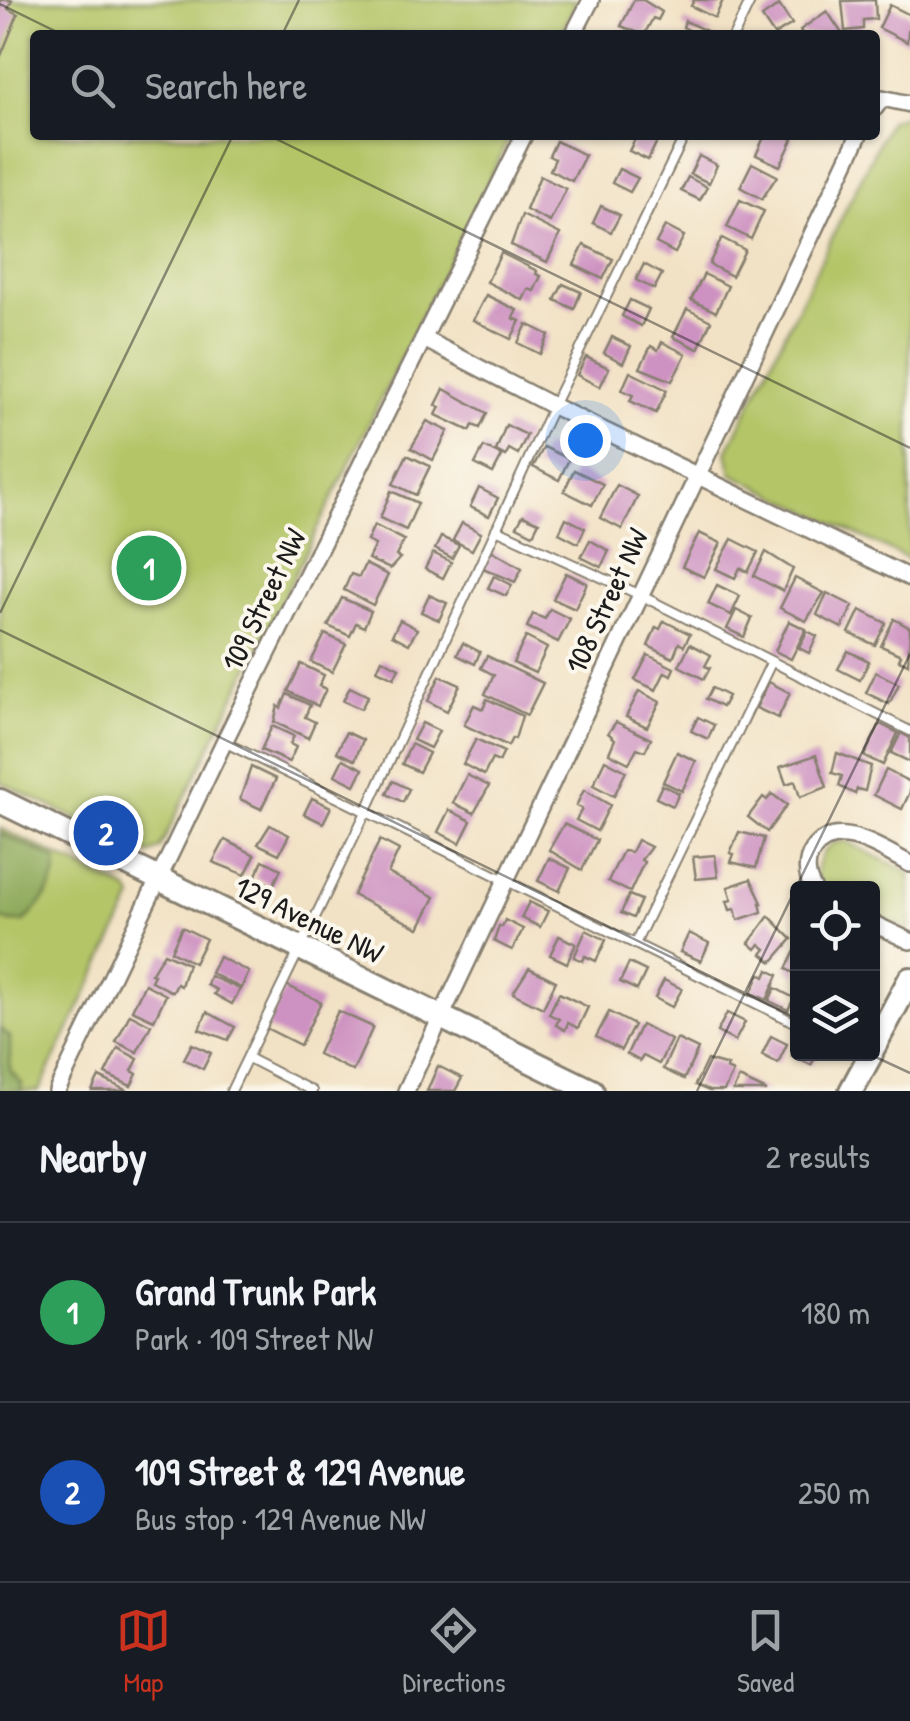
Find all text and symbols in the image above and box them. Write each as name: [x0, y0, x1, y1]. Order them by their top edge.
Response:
search box: [30, 30, 880, 140]
icon: search: [65, 58, 120, 113]
text: Search here: [145, 59, 307, 111]
your location: [560, 415, 611, 466]
street label: 109 Street NW: [211, 521, 315, 677]
street label: 108 Street NW: [555, 521, 657, 679]
pin: 1: [116, 530, 182, 606]
pin: 2: [74, 796, 138, 870]
street label: 129 Avenue NW: [229, 866, 391, 972]
map controls: [790, 881, 880, 1061]
button: locate: [790, 881, 880, 971]
button: layers: [790, 971, 880, 1061]
text: Nearby: [40, 1128, 147, 1185]
text: 2 results: [766, 1135, 870, 1178]
text: Grand Trunk Park: [135, 1265, 376, 1317]
text: 1: [67, 1291, 78, 1334]
text: 180 m: [801, 1291, 870, 1334]
text: Park · 109 Street NW: [135, 1317, 373, 1360]
text: 109 Street & 129 Avenue: [135, 1445, 465, 1497]
text: 2: [65, 1471, 80, 1514]
text: 250 m: [798, 1471, 870, 1514]
text: Bus stop · 129 Avenue NW: [135, 1497, 426, 1540]
tab: Map: [116, 1603, 171, 1701]
tab: Directions: [402, 1603, 505, 1701]
tab: Saved: [737, 1603, 794, 1701]

